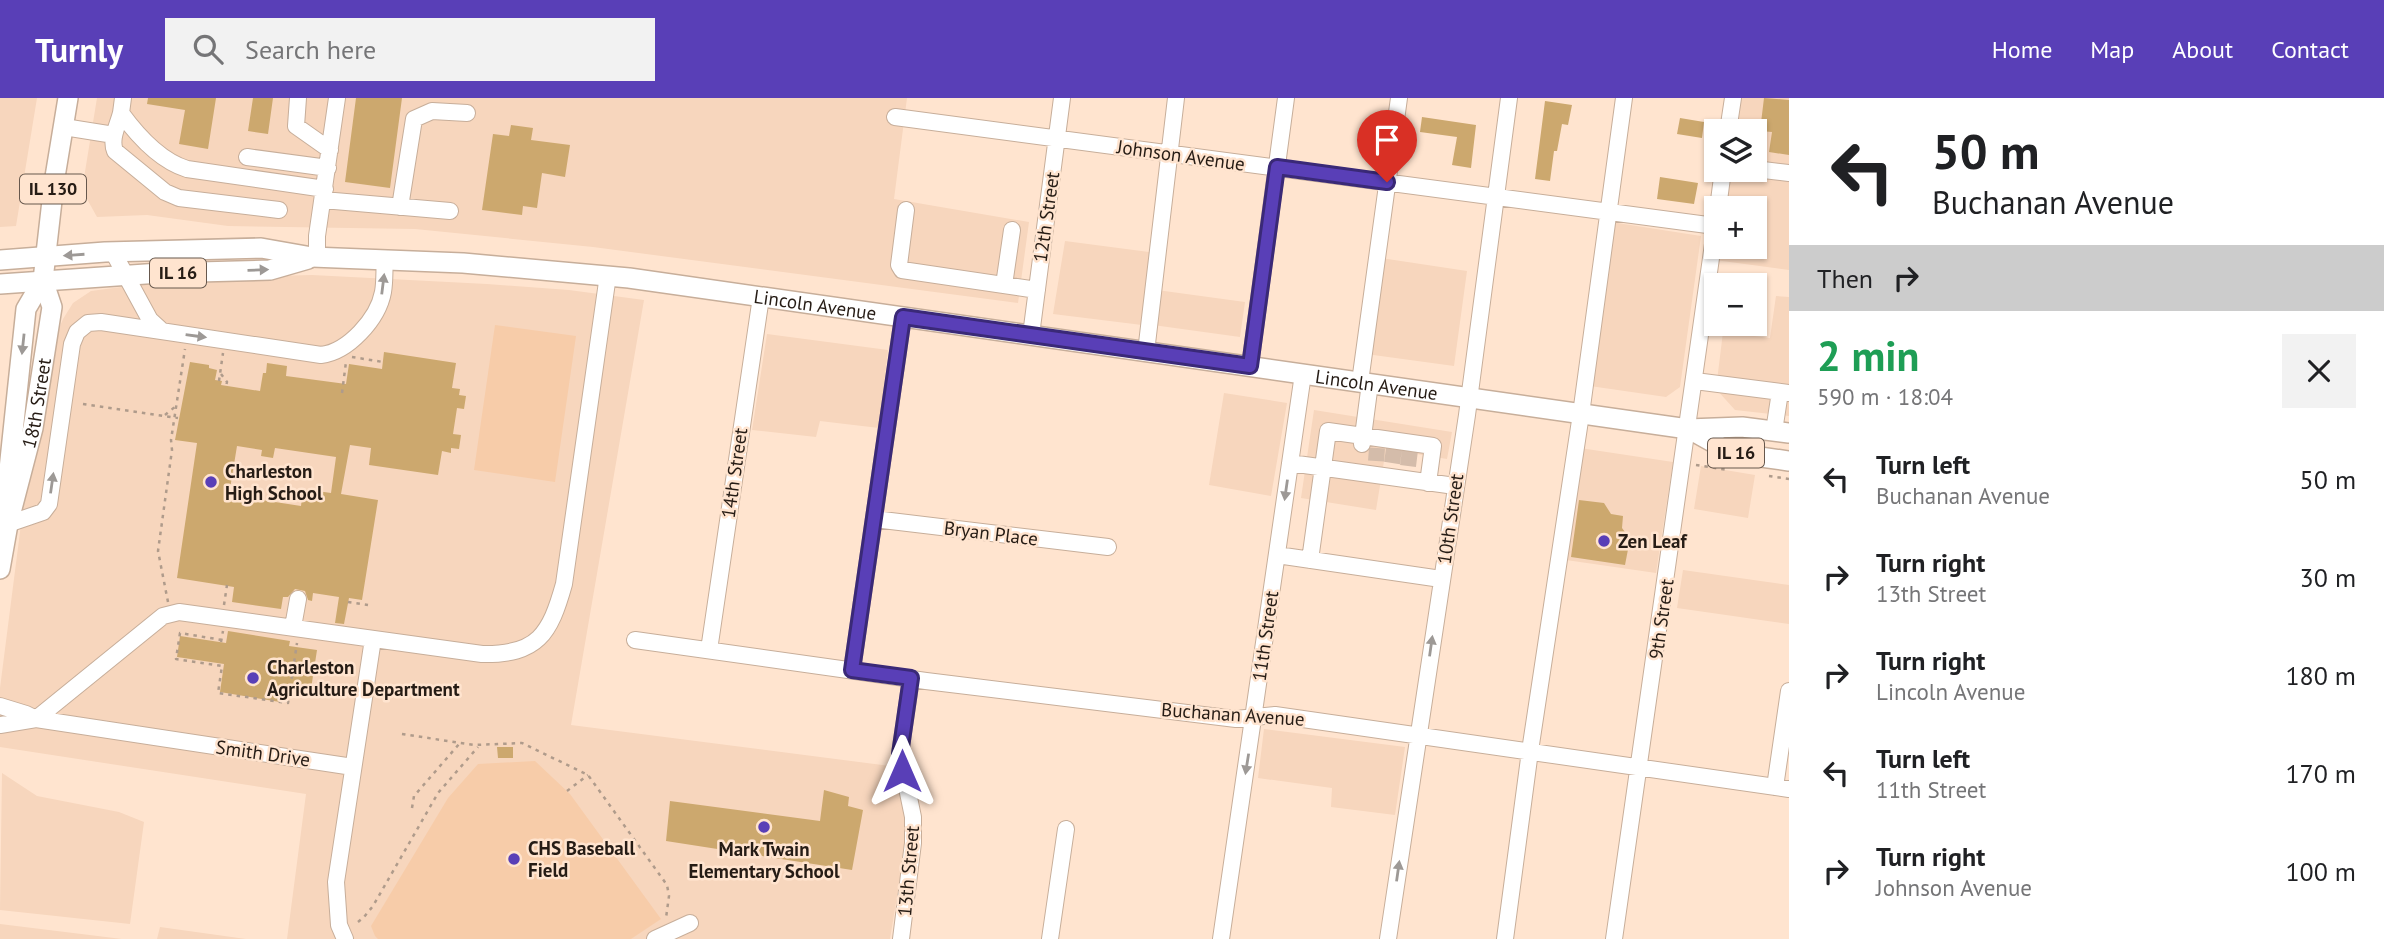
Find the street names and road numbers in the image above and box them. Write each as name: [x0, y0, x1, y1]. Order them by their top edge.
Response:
street label: Johnson Avenue: [1115, 134, 1246, 176]
street label: 12th Street: [1028, 170, 1064, 264]
road number: IL 130: [20, 174, 86, 204]
road number: IL 16: [150, 258, 206, 288]
street label: Lincoln Avenue: [752, 284, 878, 325]
street label: 18th Street: [16, 356, 56, 451]
street label: Lincoln Avenue: [1314, 364, 1439, 405]
street label: 14th Street: [716, 426, 752, 520]
road number: IL 16: [1708, 438, 1764, 468]
street label: 10th Street: [1432, 472, 1468, 566]
street label: Bryan Place: [943, 515, 1039, 551]
street label: 9th Street: [1643, 577, 1679, 661]
street label: 11th Street: [1247, 589, 1283, 683]
street label: Buchanan Avenue: [1160, 697, 1306, 731]
street label: Smith Drive: [214, 734, 312, 772]
street label: 13th Street: [892, 824, 924, 917]

